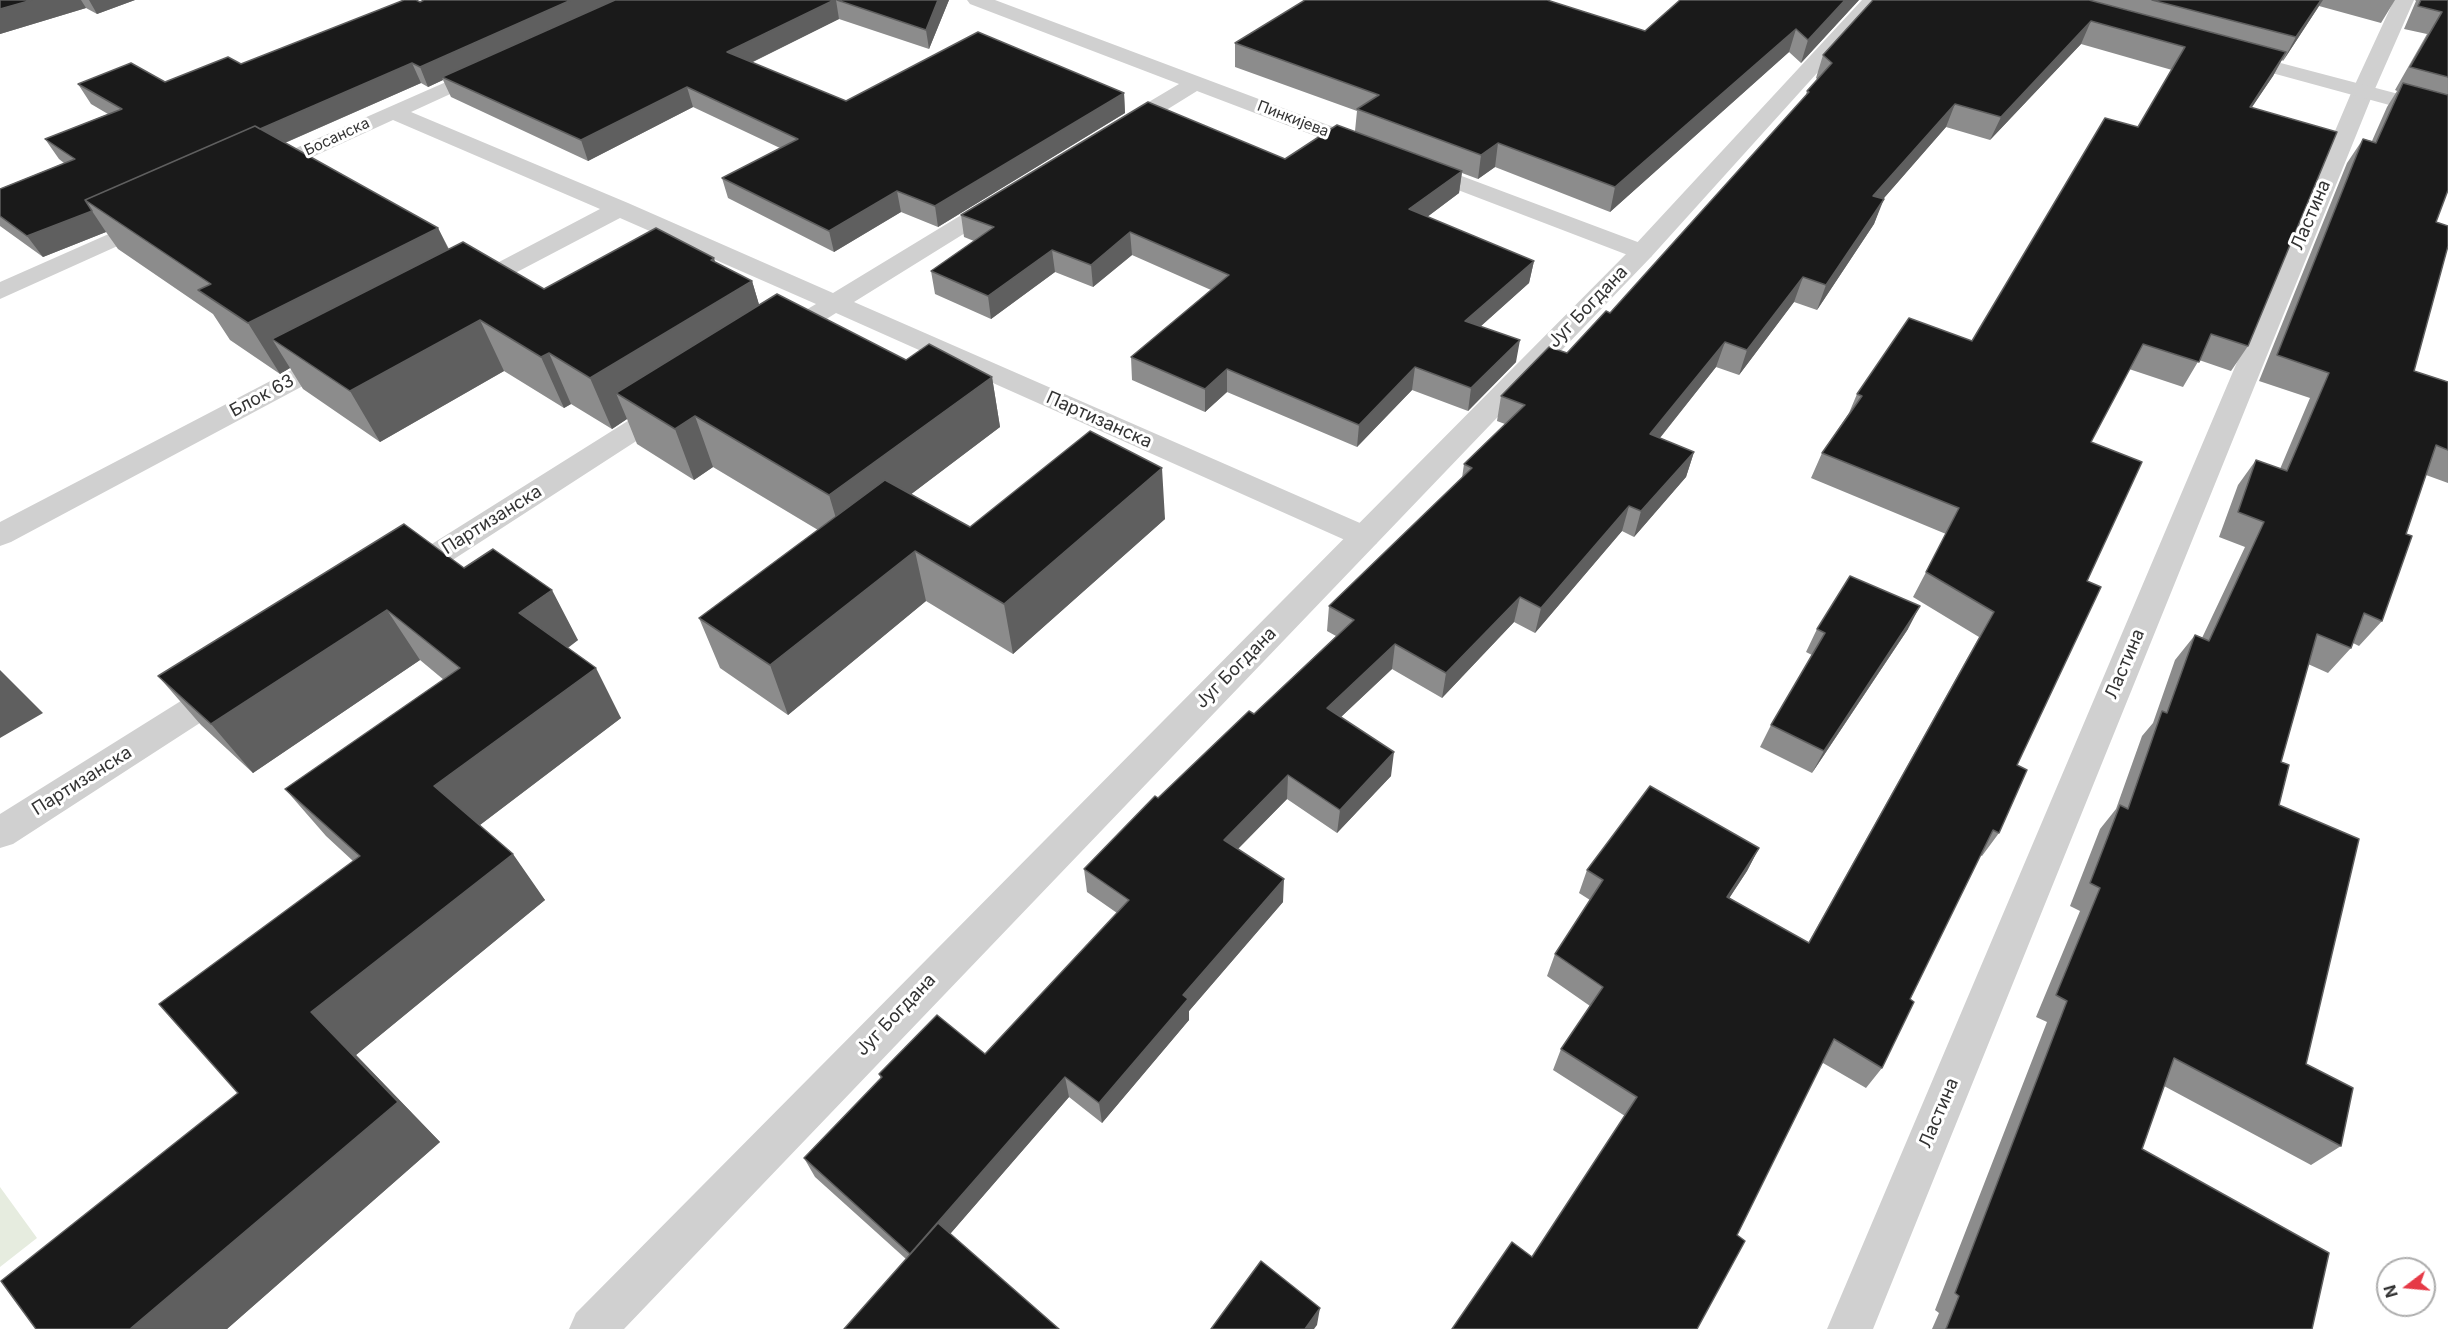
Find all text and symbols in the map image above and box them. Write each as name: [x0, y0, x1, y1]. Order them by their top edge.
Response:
street label: Пинкијева: [1255, 97, 1331, 141]
street label: Босанска: [302, 114, 372, 160]
street label: Ластина: [2287, 177, 2335, 253]
street label: Југ Богдана: [1544, 261, 1632, 353]
street label: Блок 63: [226, 370, 298, 422]
street label: Партизанска: [1043, 387, 1155, 453]
street label: Партизанска: [438, 481, 546, 559]
street label: Југ Богдана: [1191, 623, 1281, 713]
street label: Ластина: [2101, 626, 2149, 702]
street label: Партизанска: [28, 742, 136, 820]
street label: Југ Богдана: [852, 969, 940, 1061]
street label: Ластина: [1915, 1075, 1963, 1151]
north arrow: [2376, 1257, 2436, 1317]
text: N: [2379, 1283, 2402, 1300]

